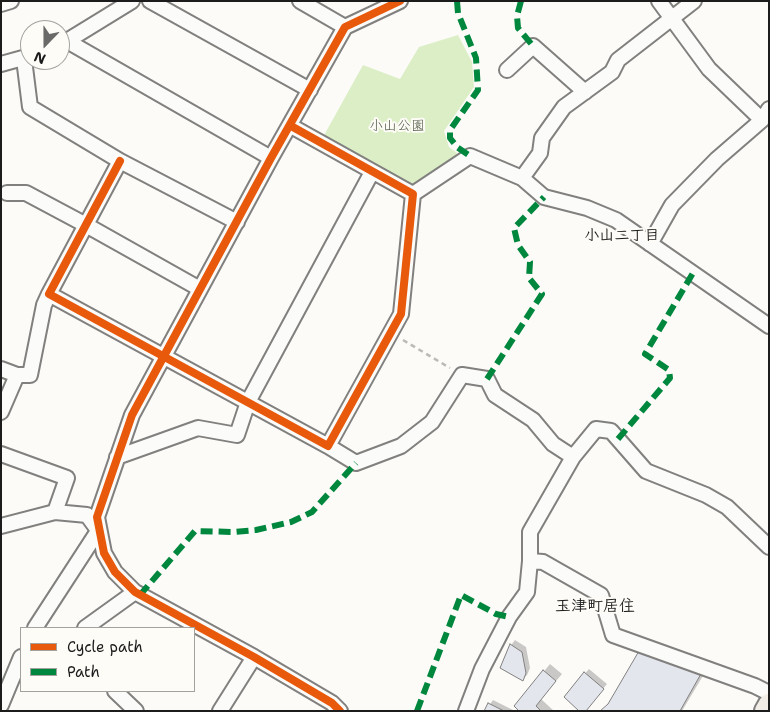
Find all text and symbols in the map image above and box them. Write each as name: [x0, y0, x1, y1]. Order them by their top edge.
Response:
north arrow: [20, 20, 70, 70]
text: N: [31, 48, 48, 68]
park label: 小山公園: [369, 118, 425, 134]
district label: 小山二丁目: [585, 227, 659, 245]
district label: 玉津町居住: [555, 597, 635, 617]
legend: [20, 627, 195, 692]
text: Cycle path: [67, 637, 143, 657]
text: Path: [67, 662, 100, 682]

